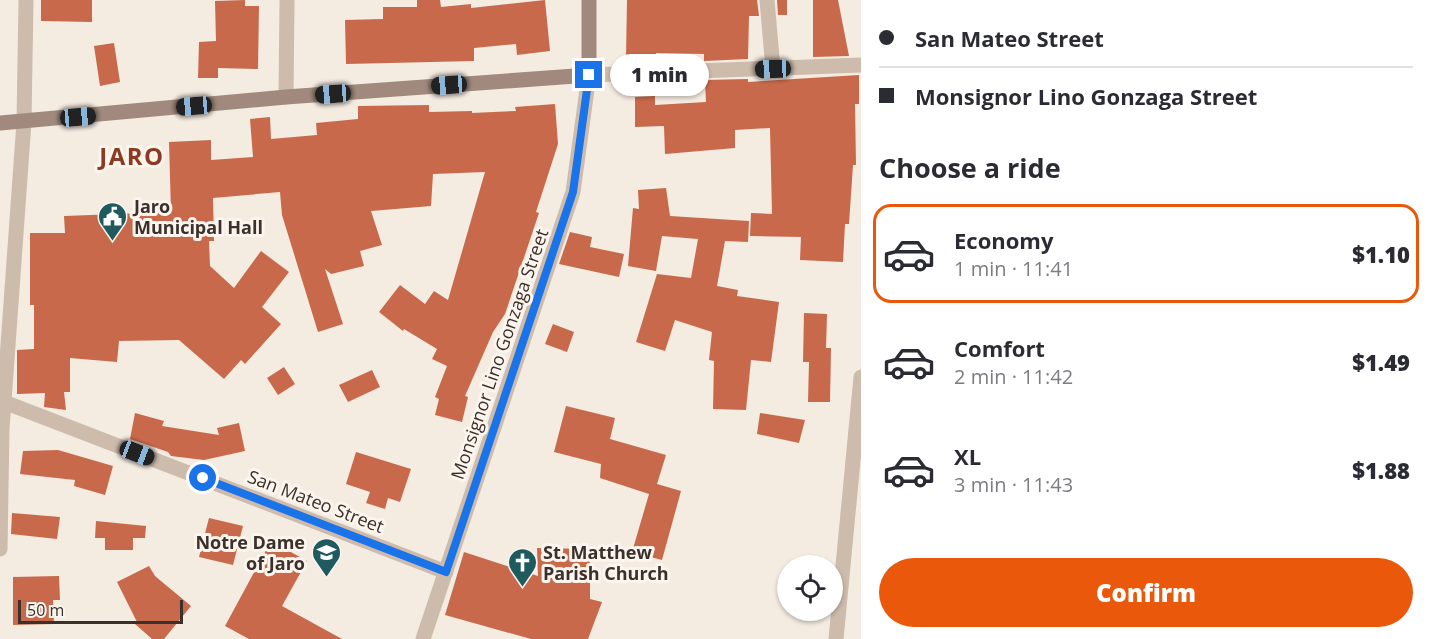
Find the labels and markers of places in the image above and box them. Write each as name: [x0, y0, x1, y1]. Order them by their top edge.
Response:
place label: Jaro Municipal Hall: [132, 194, 263, 239]
public building icon: Jaro Municipal Hall: [97, 200, 129, 242]
place label: Notre Dame of Jaro: [195, 530, 305, 575]
school or university icon: Notre Dame of Jaro: [310, 536, 342, 578]
place label: St. Matthew Parish Church: [543, 540, 669, 585]
church icon: St. Matthew Parish Church: [506, 546, 538, 588]

